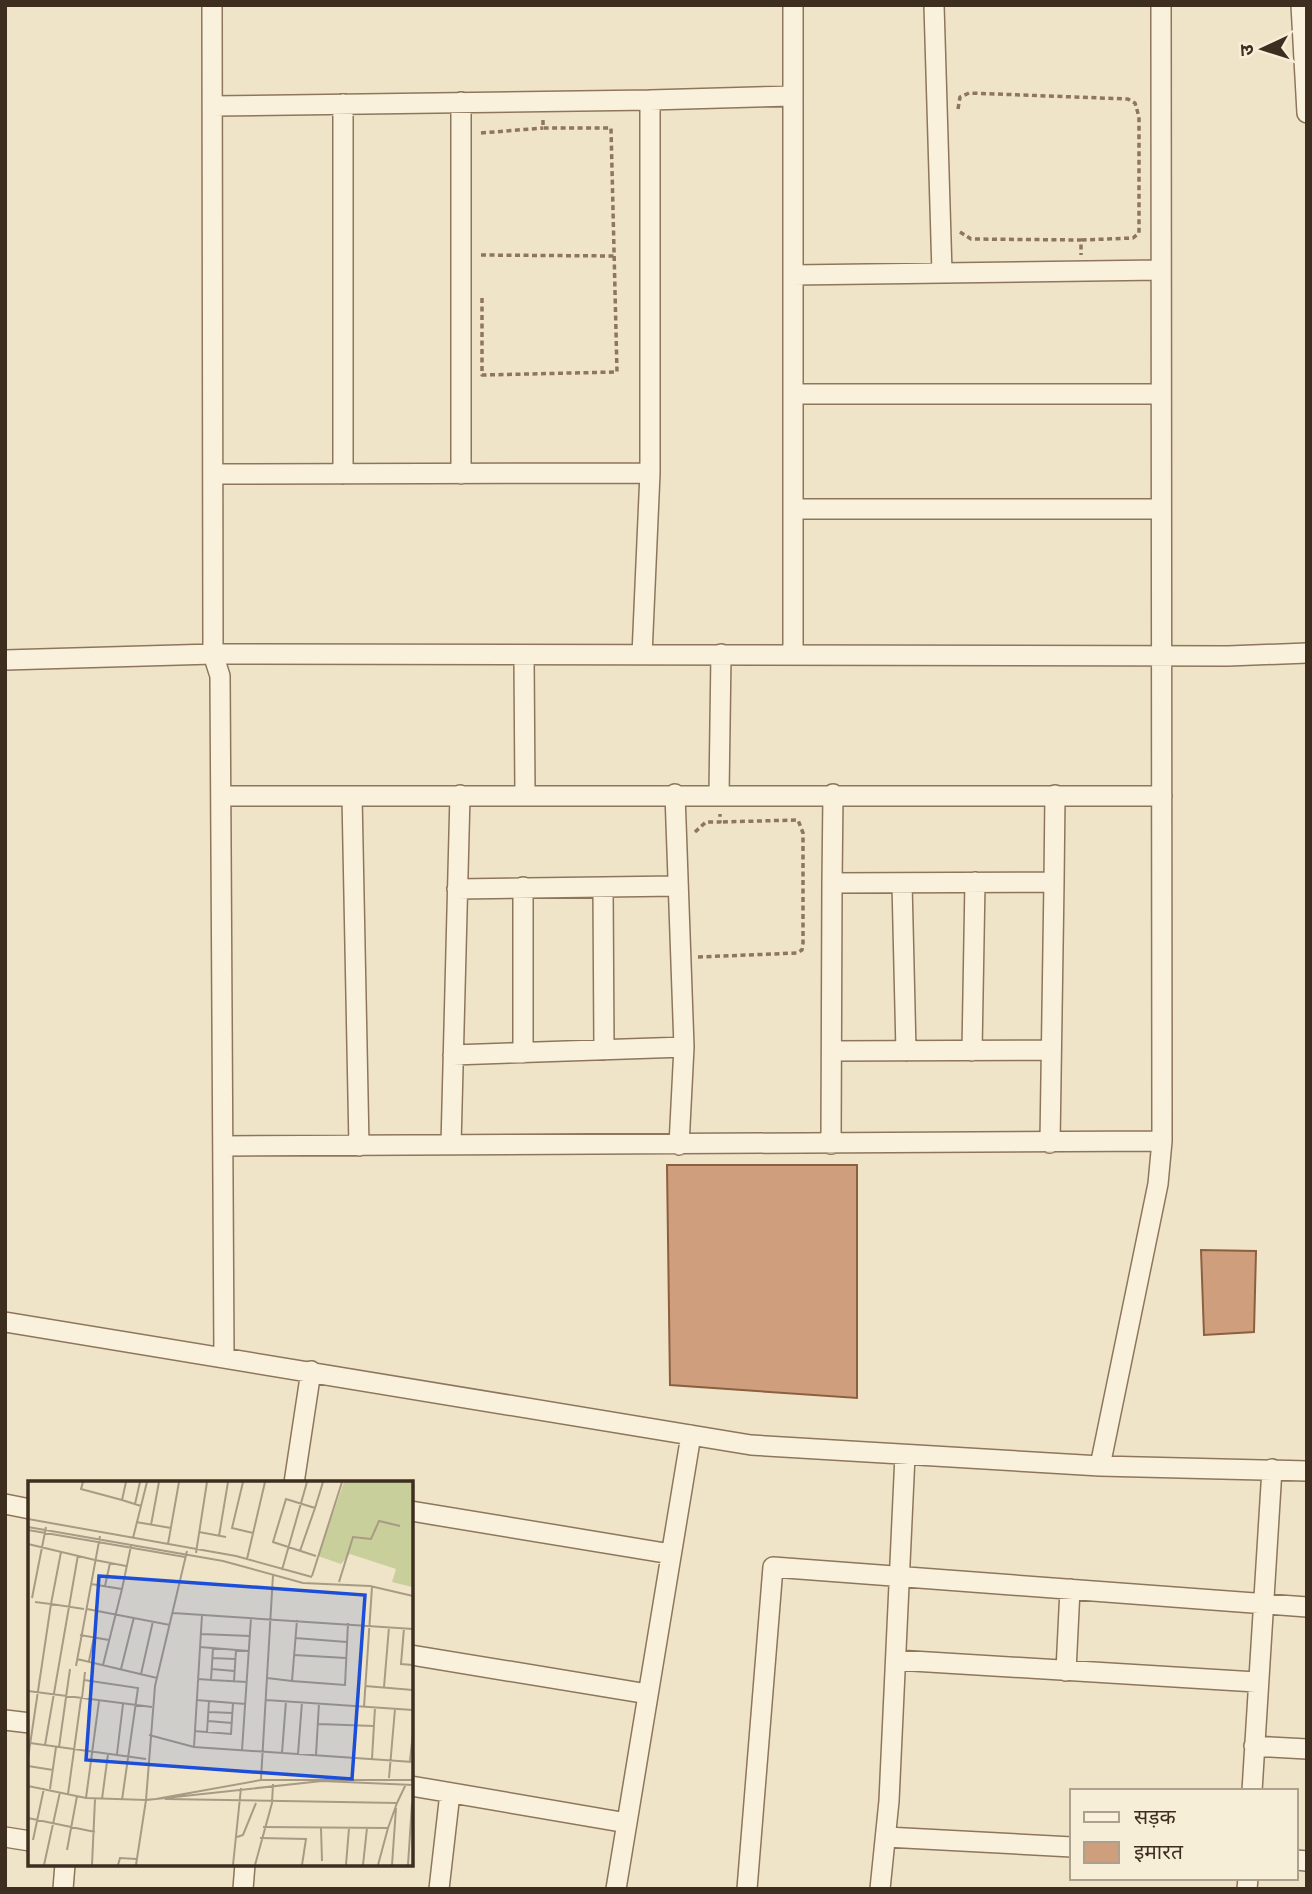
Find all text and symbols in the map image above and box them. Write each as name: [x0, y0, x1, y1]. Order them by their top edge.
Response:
north arrow: [1228, 14, 1298, 84]
text: उ: [1232, 43, 1258, 57]
inset map: [28, 1481, 413, 1866]
legend: [1070, 1789, 1298, 1880]
text: सड़क: [1134, 1801, 1176, 1829]
text: इमारत: [1134, 1836, 1184, 1864]

